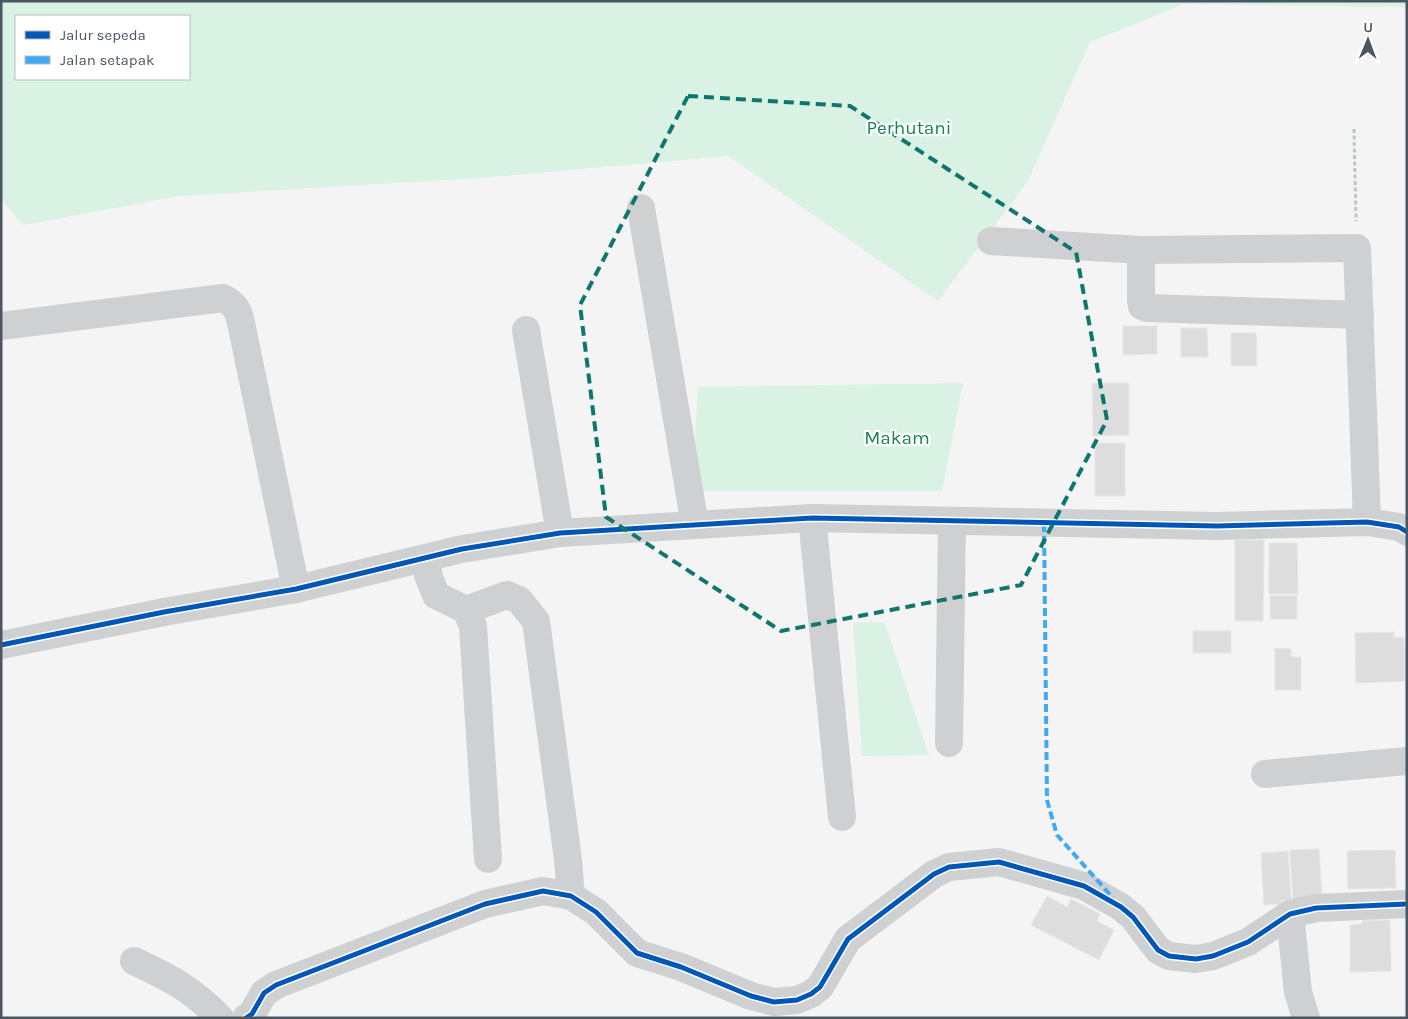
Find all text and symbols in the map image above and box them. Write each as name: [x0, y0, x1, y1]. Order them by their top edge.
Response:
legend: [15, 15, 190, 80]
north arrow: [1343, 15, 1393, 65]
text: U: [1363, 19, 1373, 36]
text: Jalur sepeda: [60, 26, 146, 44]
text: Jalan setapak: [60, 51, 154, 69]
park label: Perhutani: [867, 117, 951, 139]
park label: Makam: [864, 427, 930, 449]

